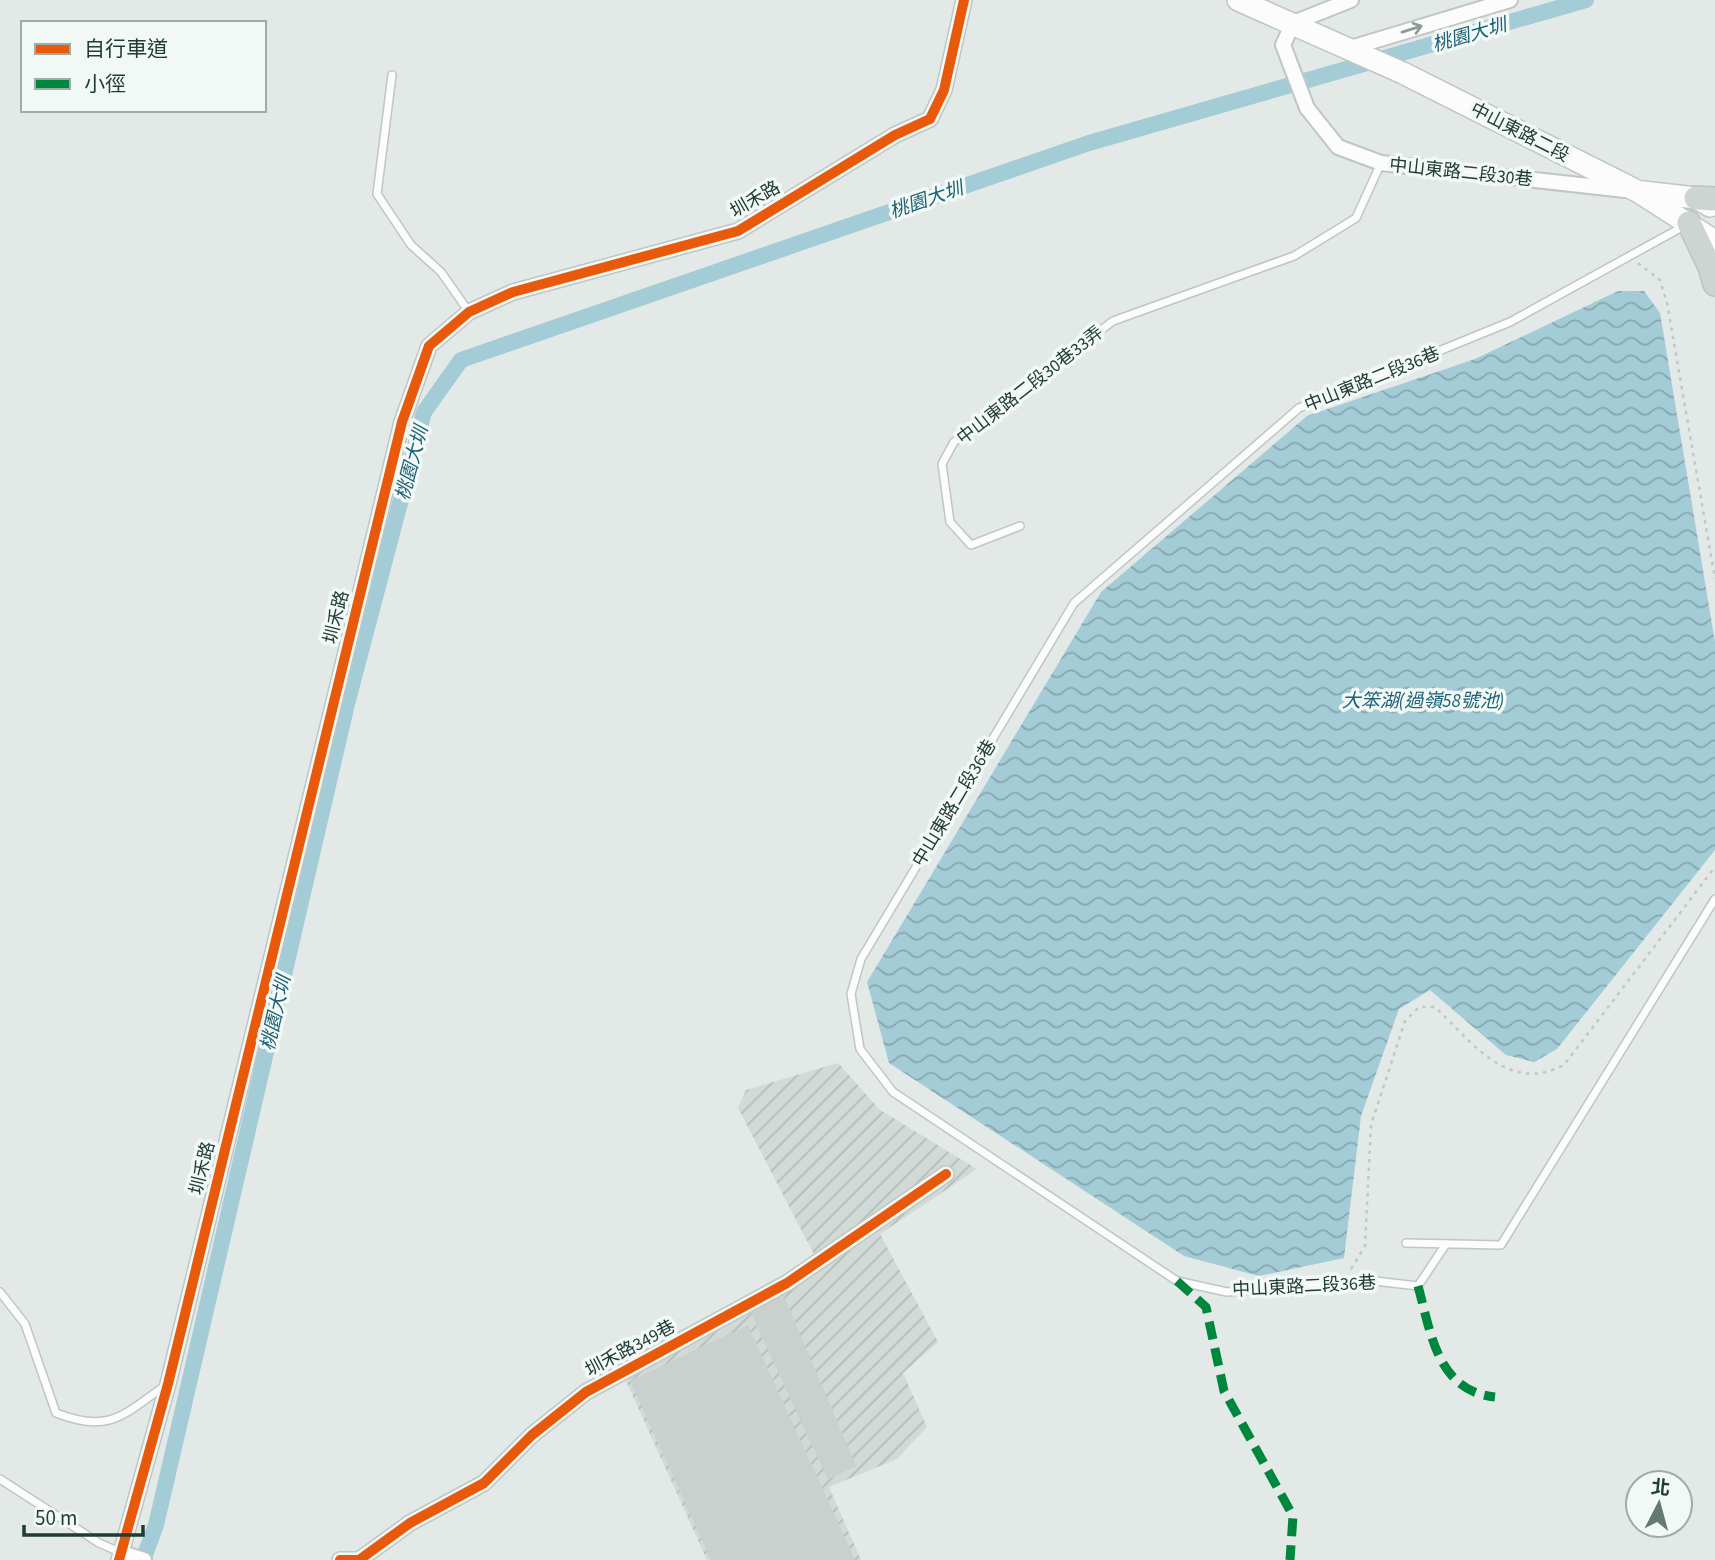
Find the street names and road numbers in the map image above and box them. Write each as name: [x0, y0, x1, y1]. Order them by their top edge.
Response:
street label: 中山東路二段: [1466, 97, 1574, 168]
street label: 中山東路二段30巷: [1388, 153, 1534, 192]
street label: 圳禾路: [726, 175, 785, 224]
street label: 中山東路二段30巷33弄: [952, 320, 1109, 451]
street label: 中山東路二段36巷: [1301, 341, 1444, 418]
street label: 圳禾路: [318, 588, 355, 646]
street label: 中山東路二段36巷: [907, 735, 1002, 871]
street label: 圳禾路: [184, 1139, 221, 1197]
street label: 中山東路二段36巷: [1232, 1270, 1377, 1303]
street label: 圳禾路349巷: [581, 1314, 680, 1383]

